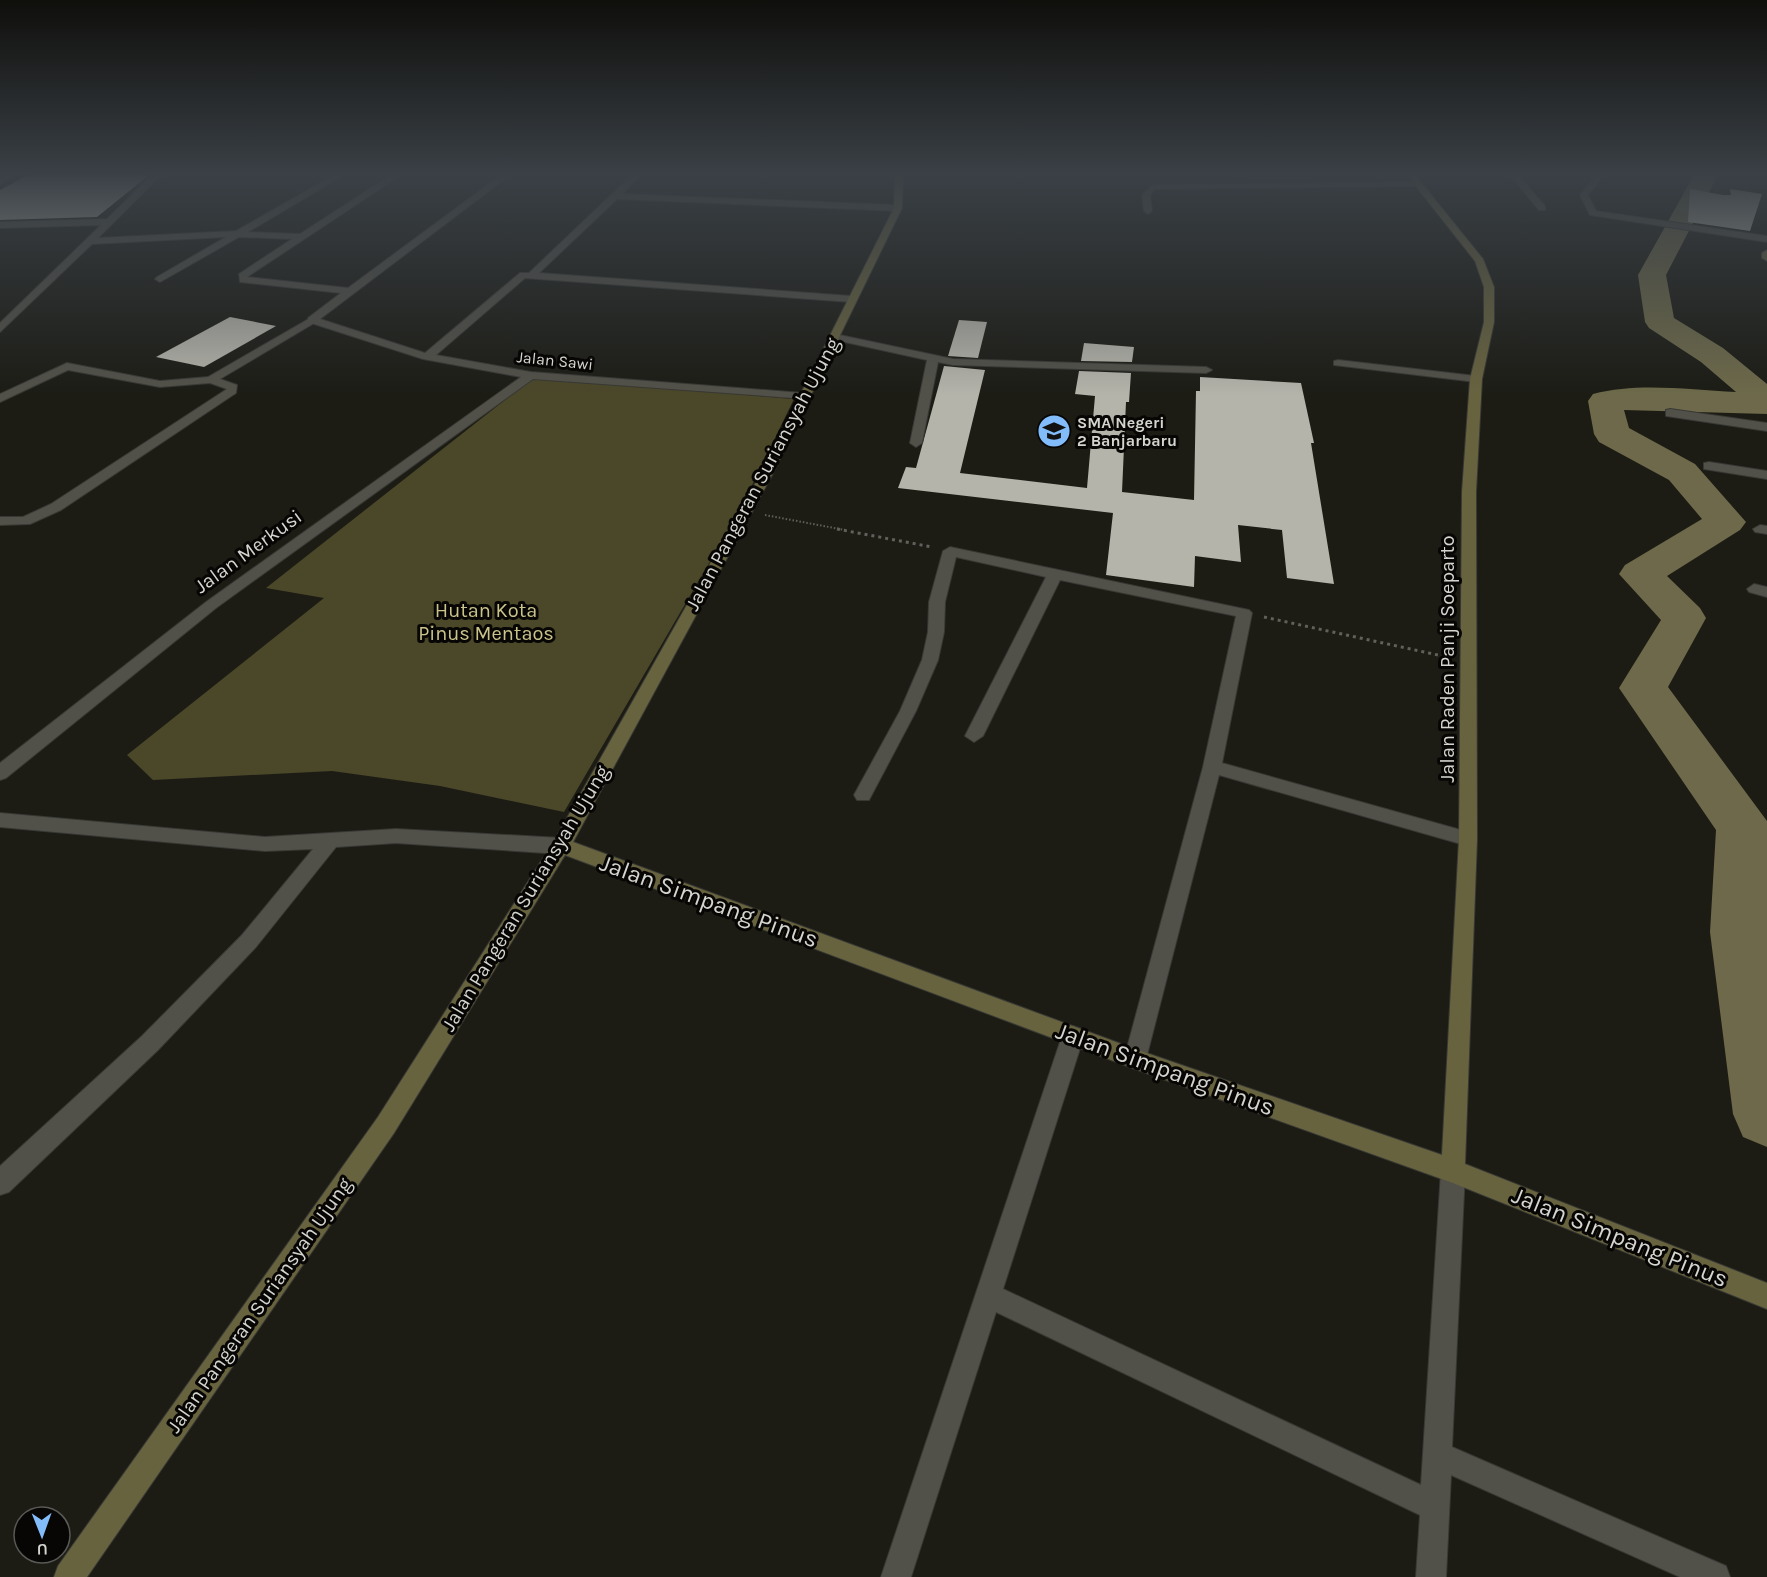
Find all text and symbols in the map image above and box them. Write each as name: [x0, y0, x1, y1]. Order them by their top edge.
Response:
street label: Jalan Pangeran Suriansyah Ujung: [681, 334, 844, 615]
street label: Jalan Sawi: [516, 347, 594, 374]
school or university icon: SMA Negeri 2 Banjarbaru: [1036, 413, 1072, 449]
place label: SMA Negeri 2 Banjarbaru: [1077, 413, 1177, 450]
street label: Jalan Merkusi: [190, 505, 306, 598]
street label: Jalan Raden Panji Soeparto: [1436, 535, 1459, 783]
park label: Hutan Kota Pinus Mentaos: [418, 599, 554, 645]
street label: Jalan Pangeran Suriansyah Ujung: [437, 761, 614, 1035]
street label: Jalan Simpang Pinus: [596, 848, 822, 954]
street label: Jalan Simpang Pinus: [1052, 1016, 1278, 1122]
street label: Jalan Pangeran Suriansyah Ujung: [162, 1173, 357, 1437]
street label: Jalan Simpang Pinus: [1508, 1181, 1732, 1293]
north arrow: [12, 1505, 72, 1565]
text: U: [37, 1540, 48, 1559]

